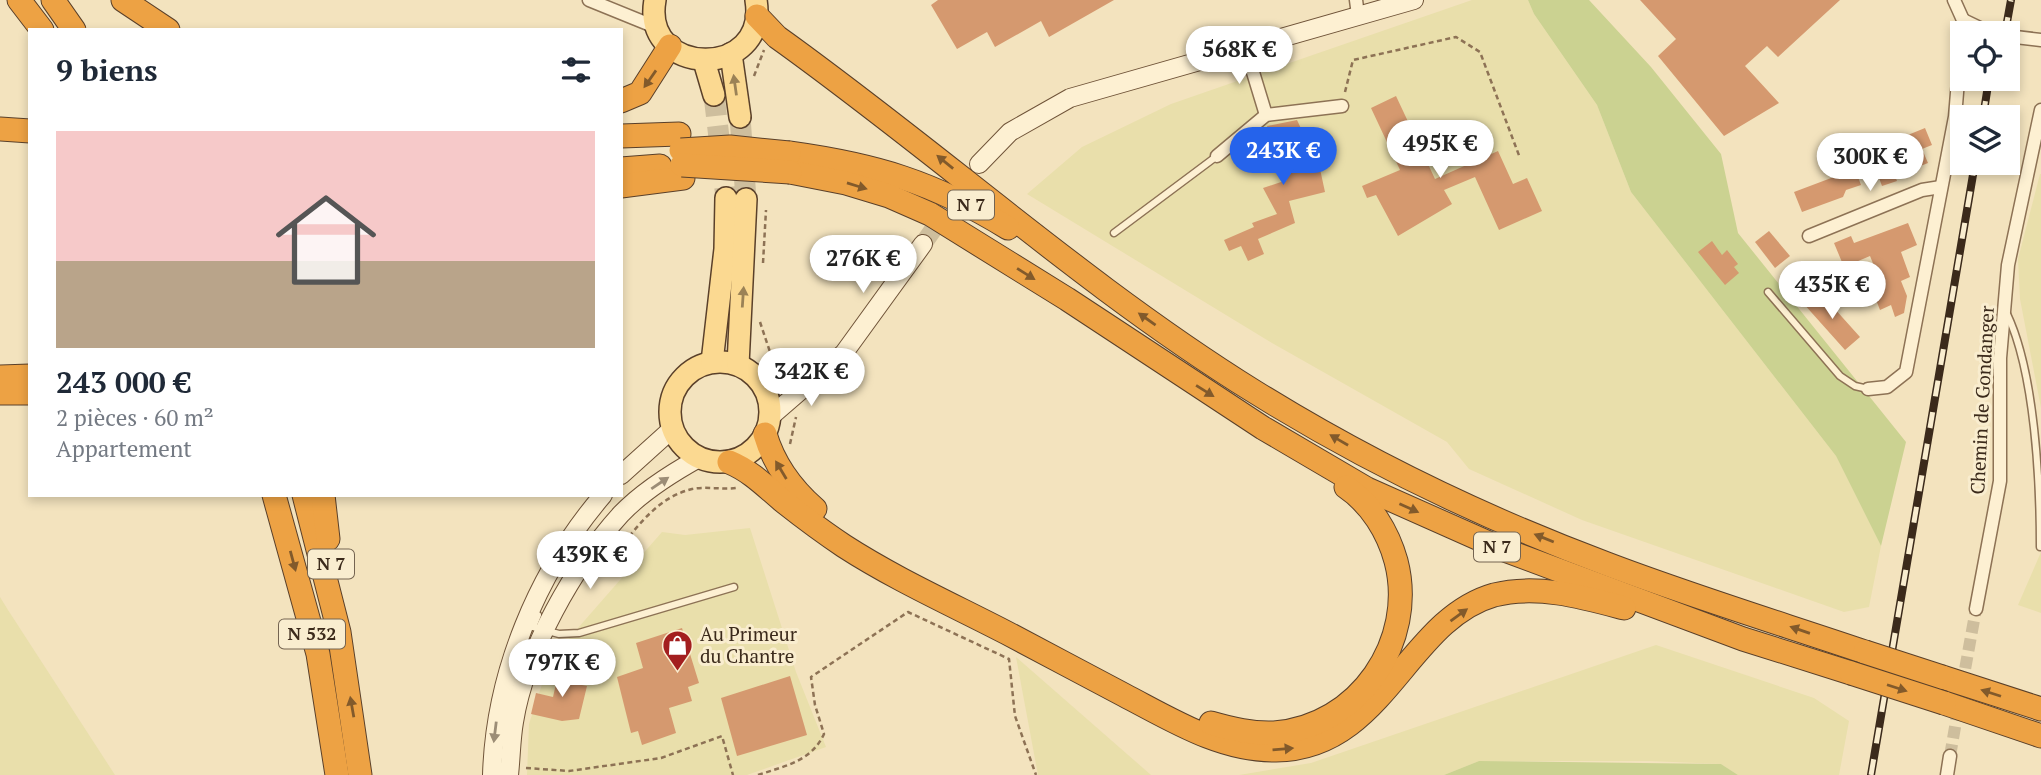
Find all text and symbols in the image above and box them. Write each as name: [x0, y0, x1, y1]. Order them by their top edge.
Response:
map controls: [1950, 21, 2020, 175]
button: locate: [1950, 21, 2020, 91]
pin: 568K €: [1182, 27, 1296, 86]
text: 568K €: [1202, 33, 1276, 64]
text: 9 biens: [56, 50, 158, 90]
icon: filters: [557, 51, 595, 89]
one-way arrow: [643, 70, 657, 88]
one-way arrow: [729, 74, 740, 96]
button: layers: [1950, 105, 2020, 175]
pin: 495K €: [1383, 120, 1497, 180]
text: 495K €: [1403, 127, 1477, 158]
pin: 243K €: [1226, 128, 1340, 187]
text: 243K €: [1246, 134, 1320, 165]
pin: 300K €: [1813, 134, 1927, 193]
text: 300K €: [1833, 140, 1907, 171]
one-way arrow: [937, 155, 954, 170]
icon: home: [263, 177, 389, 303]
one-way arrow: [846, 181, 867, 192]
road number: N 7: [948, 190, 994, 220]
pin: 276K €: [806, 236, 920, 295]
text: 276K €: [826, 242, 900, 273]
pin: 435K €: [1775, 262, 1889, 321]
one-way arrow: [1017, 267, 1036, 280]
text: 435K €: [1795, 268, 1869, 299]
one-way arrow: [738, 286, 749, 308]
street label: Chemin de Gondanger: [1964, 304, 1999, 495]
one-way arrow: [1138, 312, 1156, 326]
pin: 342K €: [754, 348, 868, 408]
text: 342K €: [774, 355, 848, 386]
text: 243 000 €: [56, 362, 191, 402]
one-way arrow: [1195, 385, 1215, 398]
text: 2 pièces · 60 m²: [56, 402, 214, 433]
text: Appartement: [56, 433, 192, 464]
one-way arrow: [1330, 434, 1349, 447]
one-way arrow: [775, 460, 787, 479]
one-way arrow: [650, 477, 669, 490]
one-way arrow: [1399, 502, 1419, 514]
pin: 439K €: [533, 532, 647, 591]
road number: N 7: [1474, 532, 1520, 562]
one-way arrow: [1534, 533, 1555, 544]
text: 439K €: [553, 538, 627, 569]
one-way arrow: [288, 550, 299, 572]
road number: N 7: [308, 550, 354, 578]
one-way arrow: [1450, 608, 1468, 622]
road number: N 532: [279, 620, 345, 648]
place label: Au Primeur du Chantre: [700, 621, 798, 668]
one-way arrow: [1790, 624, 1811, 635]
shop icon: Au Primeur du Chantre: [660, 628, 694, 672]
pin: 797K €: [505, 640, 619, 699]
text: 797K €: [525, 646, 599, 677]
one-way arrow: [1887, 684, 1908, 694]
one-way arrow: [1981, 687, 2002, 698]
one-way arrow: [346, 696, 357, 718]
one-way arrow: [489, 721, 500, 743]
one-way arrow: [1273, 743, 1295, 754]

